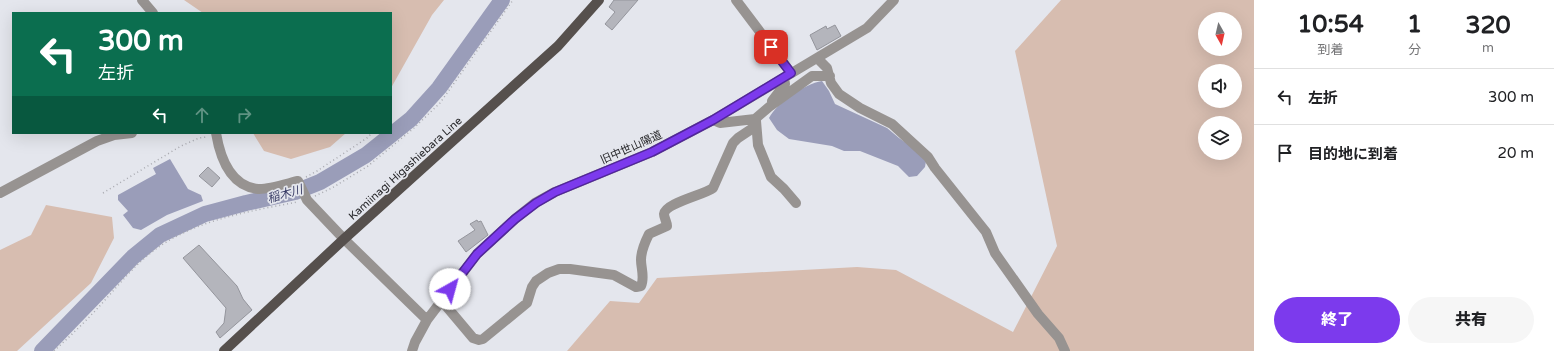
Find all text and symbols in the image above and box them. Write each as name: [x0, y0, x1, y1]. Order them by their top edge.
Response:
text: 10:54: [1297, 10, 1364, 39]
text: 1: [1407, 10, 1422, 39]
text: 320: [1465, 11, 1511, 40]
north arrow: [1198, 12, 1242, 56]
map controls: [1198, 12, 1242, 160]
text: 300 m: [98, 24, 184, 58]
icon: left: [32, 28, 84, 80]
pin: [754, 30, 788, 64]
icon: arrive: [760, 36, 782, 58]
text: m: [1482, 40, 1494, 56]
text: 到着: [1318, 42, 1344, 58]
text: 分: [1408, 42, 1421, 58]
text: 左折: [98, 62, 134, 84]
button: sound: [1198, 64, 1242, 108]
icon: left: [1274, 86, 1296, 108]
text: 300 m: [1488, 88, 1534, 106]
text: 左折: [1308, 89, 1338, 107]
icon: left: [149, 104, 171, 126]
icon: ahead: [191, 104, 213, 126]
icon: right: [233, 104, 255, 126]
street label: Kamiinagi Higashiebara Line: [346, 114, 465, 223]
button: layers: [1198, 116, 1242, 160]
street label: 旧中世山陽道: [598, 128, 664, 167]
icon: arrive: [1274, 142, 1296, 164]
text: 20 m: [1497, 144, 1534, 162]
text: 目的地に到着: [1308, 145, 1398, 163]
water label: 稲木川: [266, 182, 306, 206]
position arrow: [429, 268, 471, 310]
button: 終了: [1274, 297, 1400, 343]
button: 共有: [1408, 297, 1534, 343]

